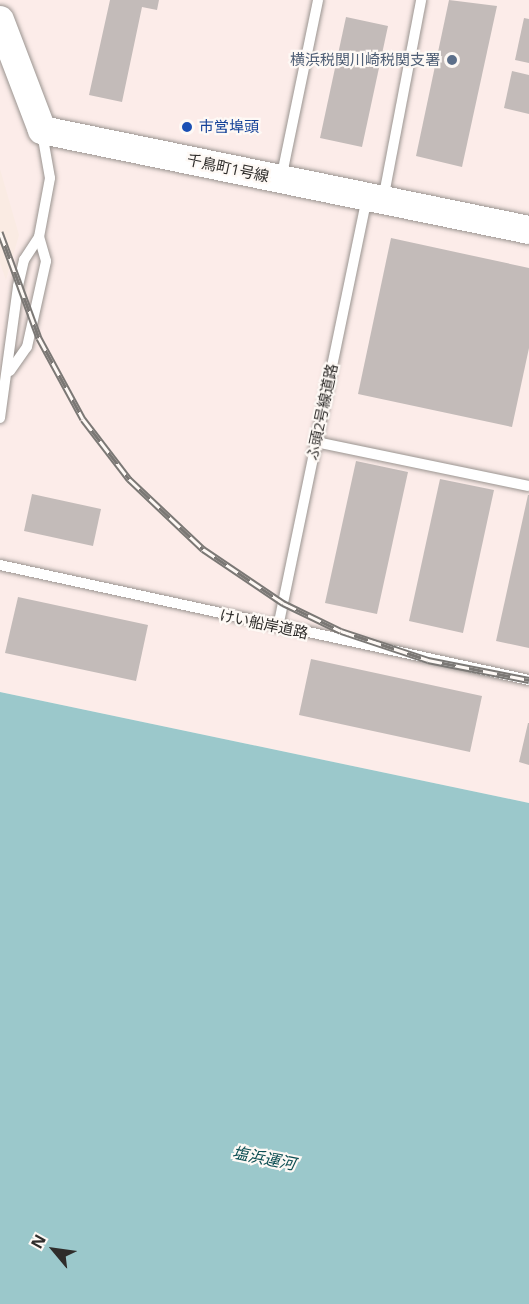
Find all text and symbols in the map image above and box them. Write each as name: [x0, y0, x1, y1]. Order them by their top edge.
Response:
place label: 横浜税関川崎税関支署: [290, 51, 440, 69]
marker: 横浜税関川崎税関支署: [445, 53, 459, 67]
place label: 市営埠頭: [199, 118, 259, 136]
marker: 市営埠頭: [180, 120, 194, 134]
street label: 千鳥町1号線: [185, 151, 271, 185]
street label: ふ頭2号線道路: [303, 362, 341, 462]
street label: けい船岸道路: [218, 606, 310, 642]
water label: 塩浜運河: [231, 1142, 297, 1174]
north arrow: [24, 1220, 84, 1280]
text: N: [25, 1230, 51, 1252]

